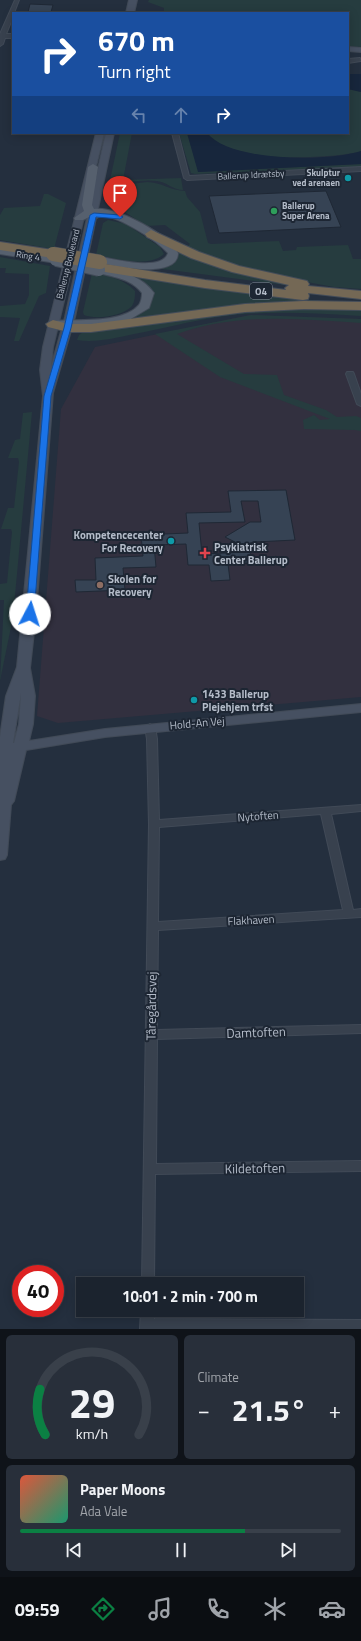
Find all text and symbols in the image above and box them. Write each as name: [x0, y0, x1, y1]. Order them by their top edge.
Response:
text: 670 m: [98, 19, 175, 62]
icon: right: [32, 28, 84, 80]
text: Turn right: [98, 58, 171, 85]
icon: left: [128, 104, 150, 126]
icon: ahead: [170, 104, 192, 126]
icon: right: [212, 104, 234, 126]
street label: Ballerup Idrætsby: [217, 166, 285, 183]
place label: Skulptur ved arenaen: [292, 166, 341, 189]
marker: Skulptur ved arenaen: [343, 173, 353, 183]
pin: [103, 176, 137, 217]
icon: arrive: [109, 182, 131, 204]
place label: Ballerup Super Arena: [282, 199, 330, 222]
marker: Ballerup Super Arena: [269, 206, 279, 216]
street label: Ballerup Boulevard: [53, 227, 83, 300]
street label: Ring 4: [15, 247, 41, 264]
road number: O4: [250, 283, 272, 299]
place label: Kompetencecenter For Recovery: [74, 527, 163, 556]
marker: Kompetencecenter For Recovery: [166, 536, 176, 546]
place label: Psykiatrisk Center Ballerup: [214, 539, 288, 568]
marker: Psykiatrisk Center Ballerup: [199, 547, 211, 559]
place label: Skolen for Recovery: [108, 571, 156, 600]
marker: Skolen for Recovery: [95, 580, 105, 590]
position arrow: [9, 593, 51, 635]
place label: 1433 Ballerup Plejehjem trfst: [202, 686, 273, 715]
marker: 1433 Ballerup Plejehjem trfst: [189, 695, 199, 705]
street label: Hold-An Vej: [169, 713, 225, 733]
street label: Nytoften: [237, 807, 279, 825]
street label: Flakhaven: [227, 911, 275, 929]
street label: Tåregårdsvej: [140, 971, 162, 1041]
street label: Damtoften: [226, 1021, 286, 1043]
street label: Kildetoften: [225, 1157, 285, 1179]
speed limit sign: 40: [12, 1265, 64, 1317]
text: 10:01 · 2 min · 700 m: [122, 1285, 258, 1308]
text: Climate: [198, 1367, 239, 1387]
text: 29: [68, 1371, 115, 1434]
text: 21.5°: [232, 1387, 307, 1433]
text: −: [198, 1393, 210, 1427]
text: +: [329, 1393, 341, 1427]
text: km/h: [76, 1423, 108, 1445]
text: Paper Moons: [80, 1478, 165, 1501]
text: Ada Vale: [80, 1501, 127, 1521]
icon: previous: [63, 1539, 85, 1561]
icon: pause: [170, 1539, 192, 1561]
icon: next: [277, 1539, 299, 1561]
icon: directions: [89, 1595, 117, 1623]
icon: music: [146, 1595, 174, 1623]
icon: phone: [204, 1595, 232, 1623]
icon: climate: [261, 1595, 289, 1623]
icon: car: [318, 1595, 346, 1623]
text: 09:59: [15, 1596, 60, 1623]

